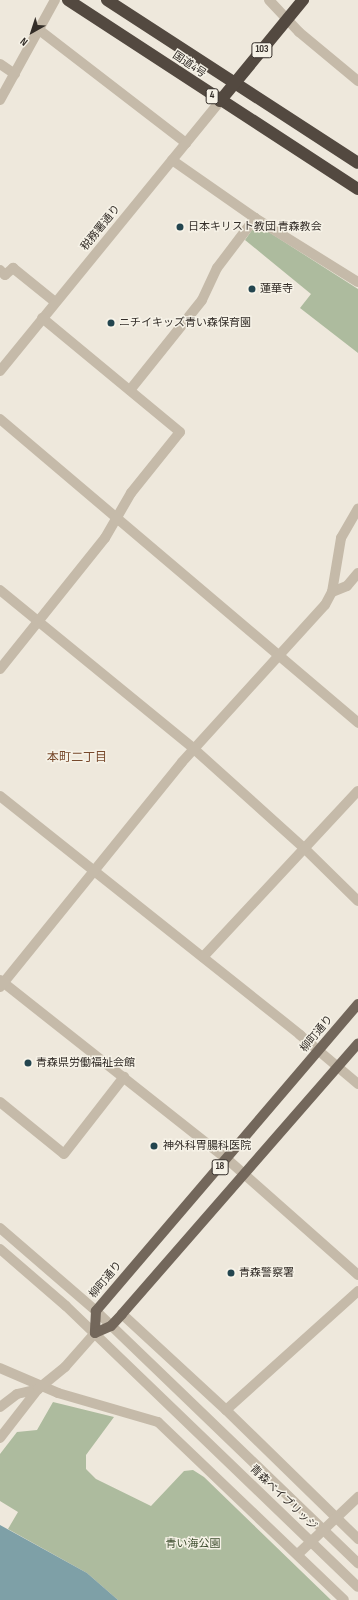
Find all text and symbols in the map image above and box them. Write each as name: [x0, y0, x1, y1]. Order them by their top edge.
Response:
north arrow: [12, 12, 52, 52]
text: N: [18, 35, 31, 49]
road number: 103: [251, 42, 273, 58]
street label: 国道4号: [170, 49, 208, 81]
road number: 4: [205, 88, 219, 104]
street label: 税務署通り: [79, 202, 123, 254]
place label: 日本キリスト教団 青森教会: [188, 220, 322, 234]
marker: 日本キリスト教団 青森教会: [175, 222, 185, 232]
place label: 蓮華寺: [260, 282, 293, 296]
marker: 蓮華寺: [247, 284, 257, 294]
place label: ニチイキッズ青い森保育園: [119, 316, 251, 330]
marker: ニチイキッズ青い森保育園: [106, 318, 116, 328]
district label: 本町二丁目: [47, 751, 107, 765]
street label: 柳町通り: [298, 1013, 336, 1055]
place label: 青森県労働福祉会館: [36, 1056, 135, 1070]
marker: 青森県労働福祉会館: [23, 1058, 33, 1068]
place label: 神外科胃腸科医院: [163, 1139, 251, 1153]
marker: 神外科胃腸科医院: [148, 1140, 160, 1152]
road number: 18: [211, 1159, 229, 1175]
street label: 柳町通り: [87, 1259, 125, 1301]
place label: 青森警察署: [239, 1266, 294, 1280]
marker: 青森警察署: [226, 1268, 236, 1278]
street label: 青森ベイブリッジ: [247, 1463, 319, 1533]
park label: 青い海公園: [166, 1537, 220, 1551]

